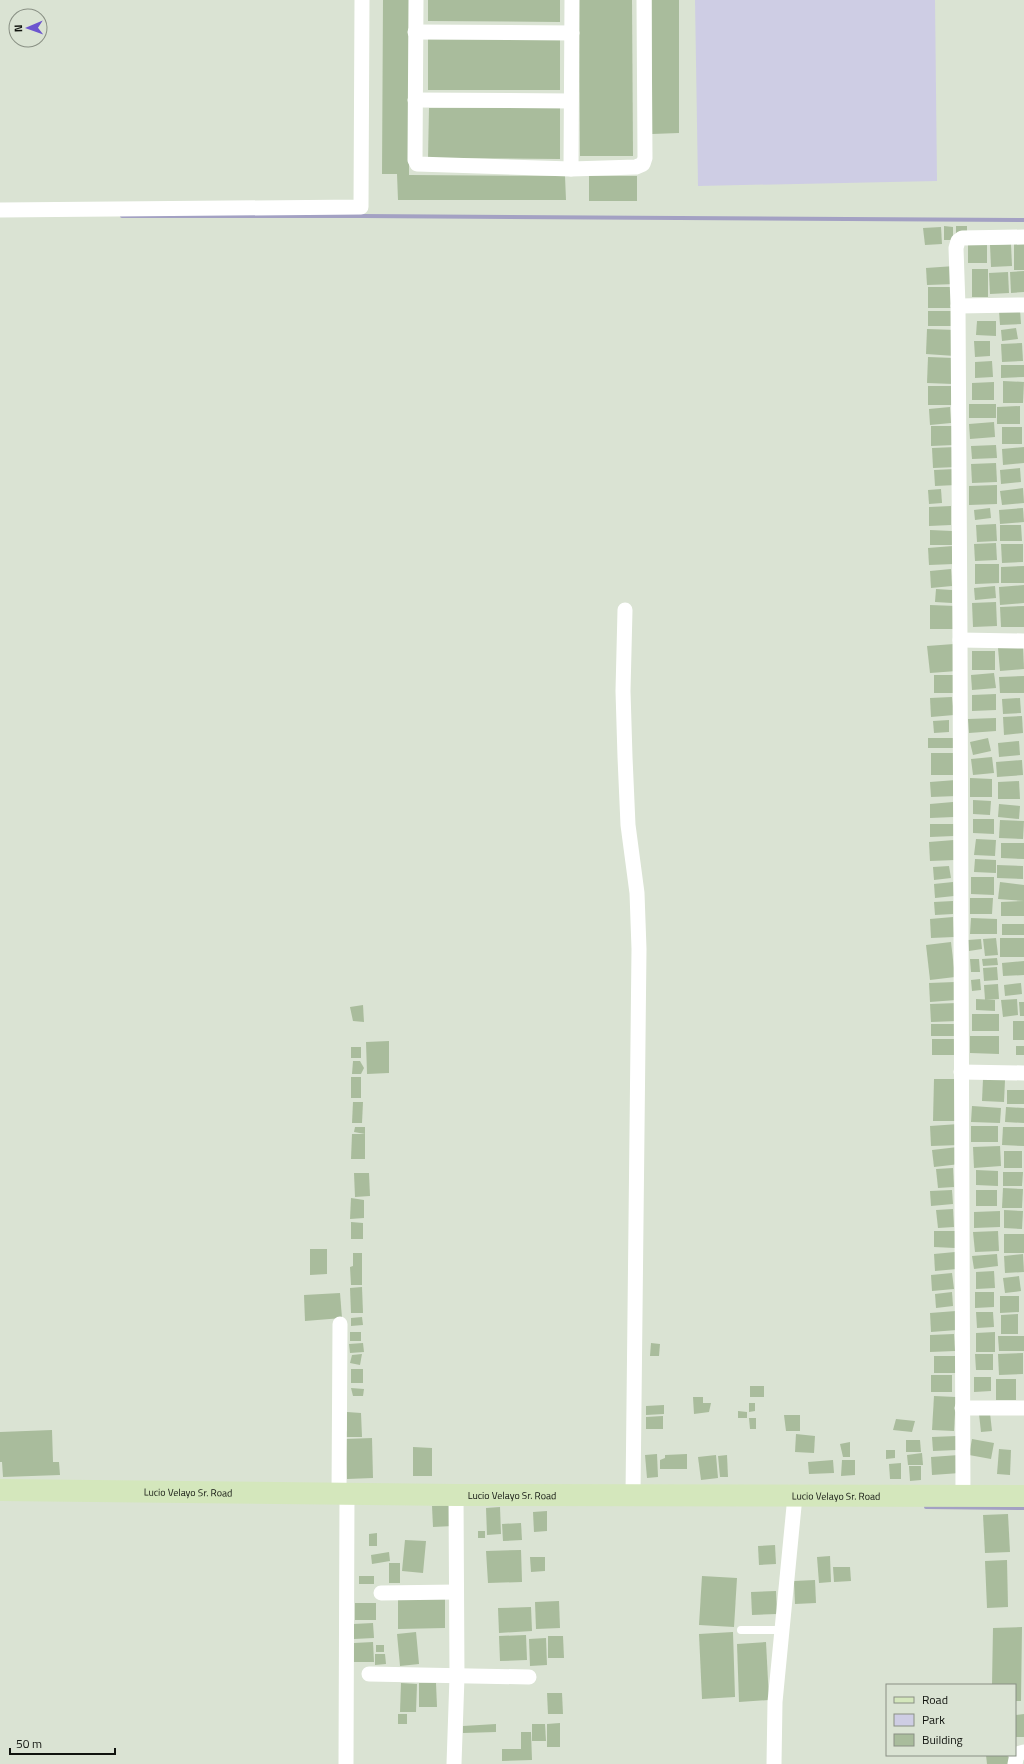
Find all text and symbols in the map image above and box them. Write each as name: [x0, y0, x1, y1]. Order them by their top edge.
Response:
north arrow: [8, 8, 48, 48]
text: N: [10, 24, 26, 32]
street label: Lucio Velayo Sr. Road: [144, 1485, 232, 1501]
street label: Lucio Velayo Sr. Road: [468, 1488, 556, 1503]
street label: Lucio Velayo Sr. Road: [792, 1489, 880, 1504]
legend: [886, 1684, 1016, 1756]
text: Road: [922, 1690, 948, 1709]
text: Park: [922, 1710, 945, 1729]
scale bar: [10, 1730, 115, 1756]
text: Building: [922, 1730, 963, 1749]
text: 50 m: [16, 1734, 42, 1753]

